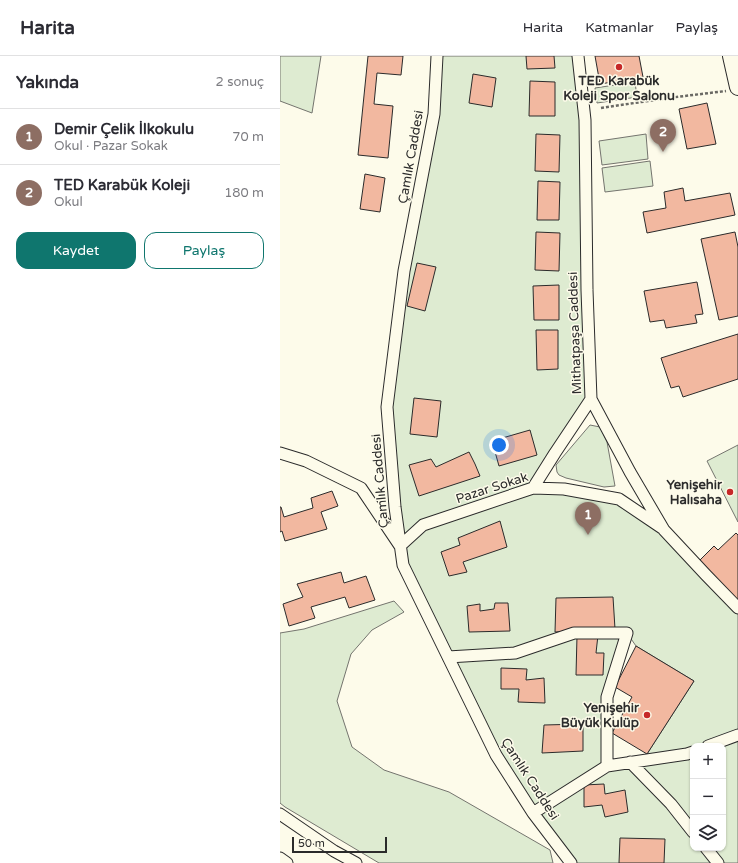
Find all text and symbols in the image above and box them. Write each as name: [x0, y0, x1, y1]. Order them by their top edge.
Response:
text: Harita: [20, 17, 75, 39]
text: Harita: [523, 19, 563, 36]
text: Katmanlar: [585, 19, 654, 36]
text: Paylaş: [676, 19, 718, 36]
marker: TED Karabük Koleji Spor Salonu: [614, 62, 624, 72]
text: Yakında: [16, 72, 79, 93]
place label: TED Karabük Koleji Spor Salonu: [563, 73, 675, 104]
text: 2 sonuç: [216, 74, 264, 90]
street label: Çamlık Caddesi: [395, 109, 427, 205]
pin: 2: [650, 119, 676, 152]
text: Demir Çelik İlkokulu: [54, 120, 194, 138]
text: 1: [25, 129, 33, 145]
text: 70 m: [232, 129, 264, 145]
text: Okul · Pazar Sokak: [54, 138, 168, 154]
text: TED Karabük Koleji: [54, 176, 190, 194]
text: 2: [25, 185, 33, 201]
text: 180 m: [224, 185, 264, 201]
text: Okul: [54, 194, 83, 210]
button: Kaydet: [16, 232, 136, 269]
button: Paylaş: [144, 232, 264, 269]
street label: Mithatpaşa Caddesi: [565, 271, 585, 395]
street label: Çamlık Caddesi: [368, 433, 392, 529]
your location: [489, 435, 509, 455]
street label: Pazar Sokak: [454, 469, 530, 507]
place label: Yenişehir Halısaha: [666, 477, 723, 508]
marker: Yenişehir Halısaha: [725, 487, 735, 497]
pin: 1: [575, 502, 601, 535]
place label: Yenişehir Büyük Kulüp: [561, 700, 640, 731]
marker: Yenişehir Büyük Kulüp: [642, 710, 652, 720]
street label: Çamlık Caddesi: [497, 735, 563, 823]
map controls: [690, 743, 726, 851]
button: +: [690, 743, 726, 779]
button: −: [690, 779, 726, 815]
button: layers: [690, 815, 726, 851]
scale bar: [292, 835, 387, 854]
text: 50 m: [298, 837, 325, 850]

